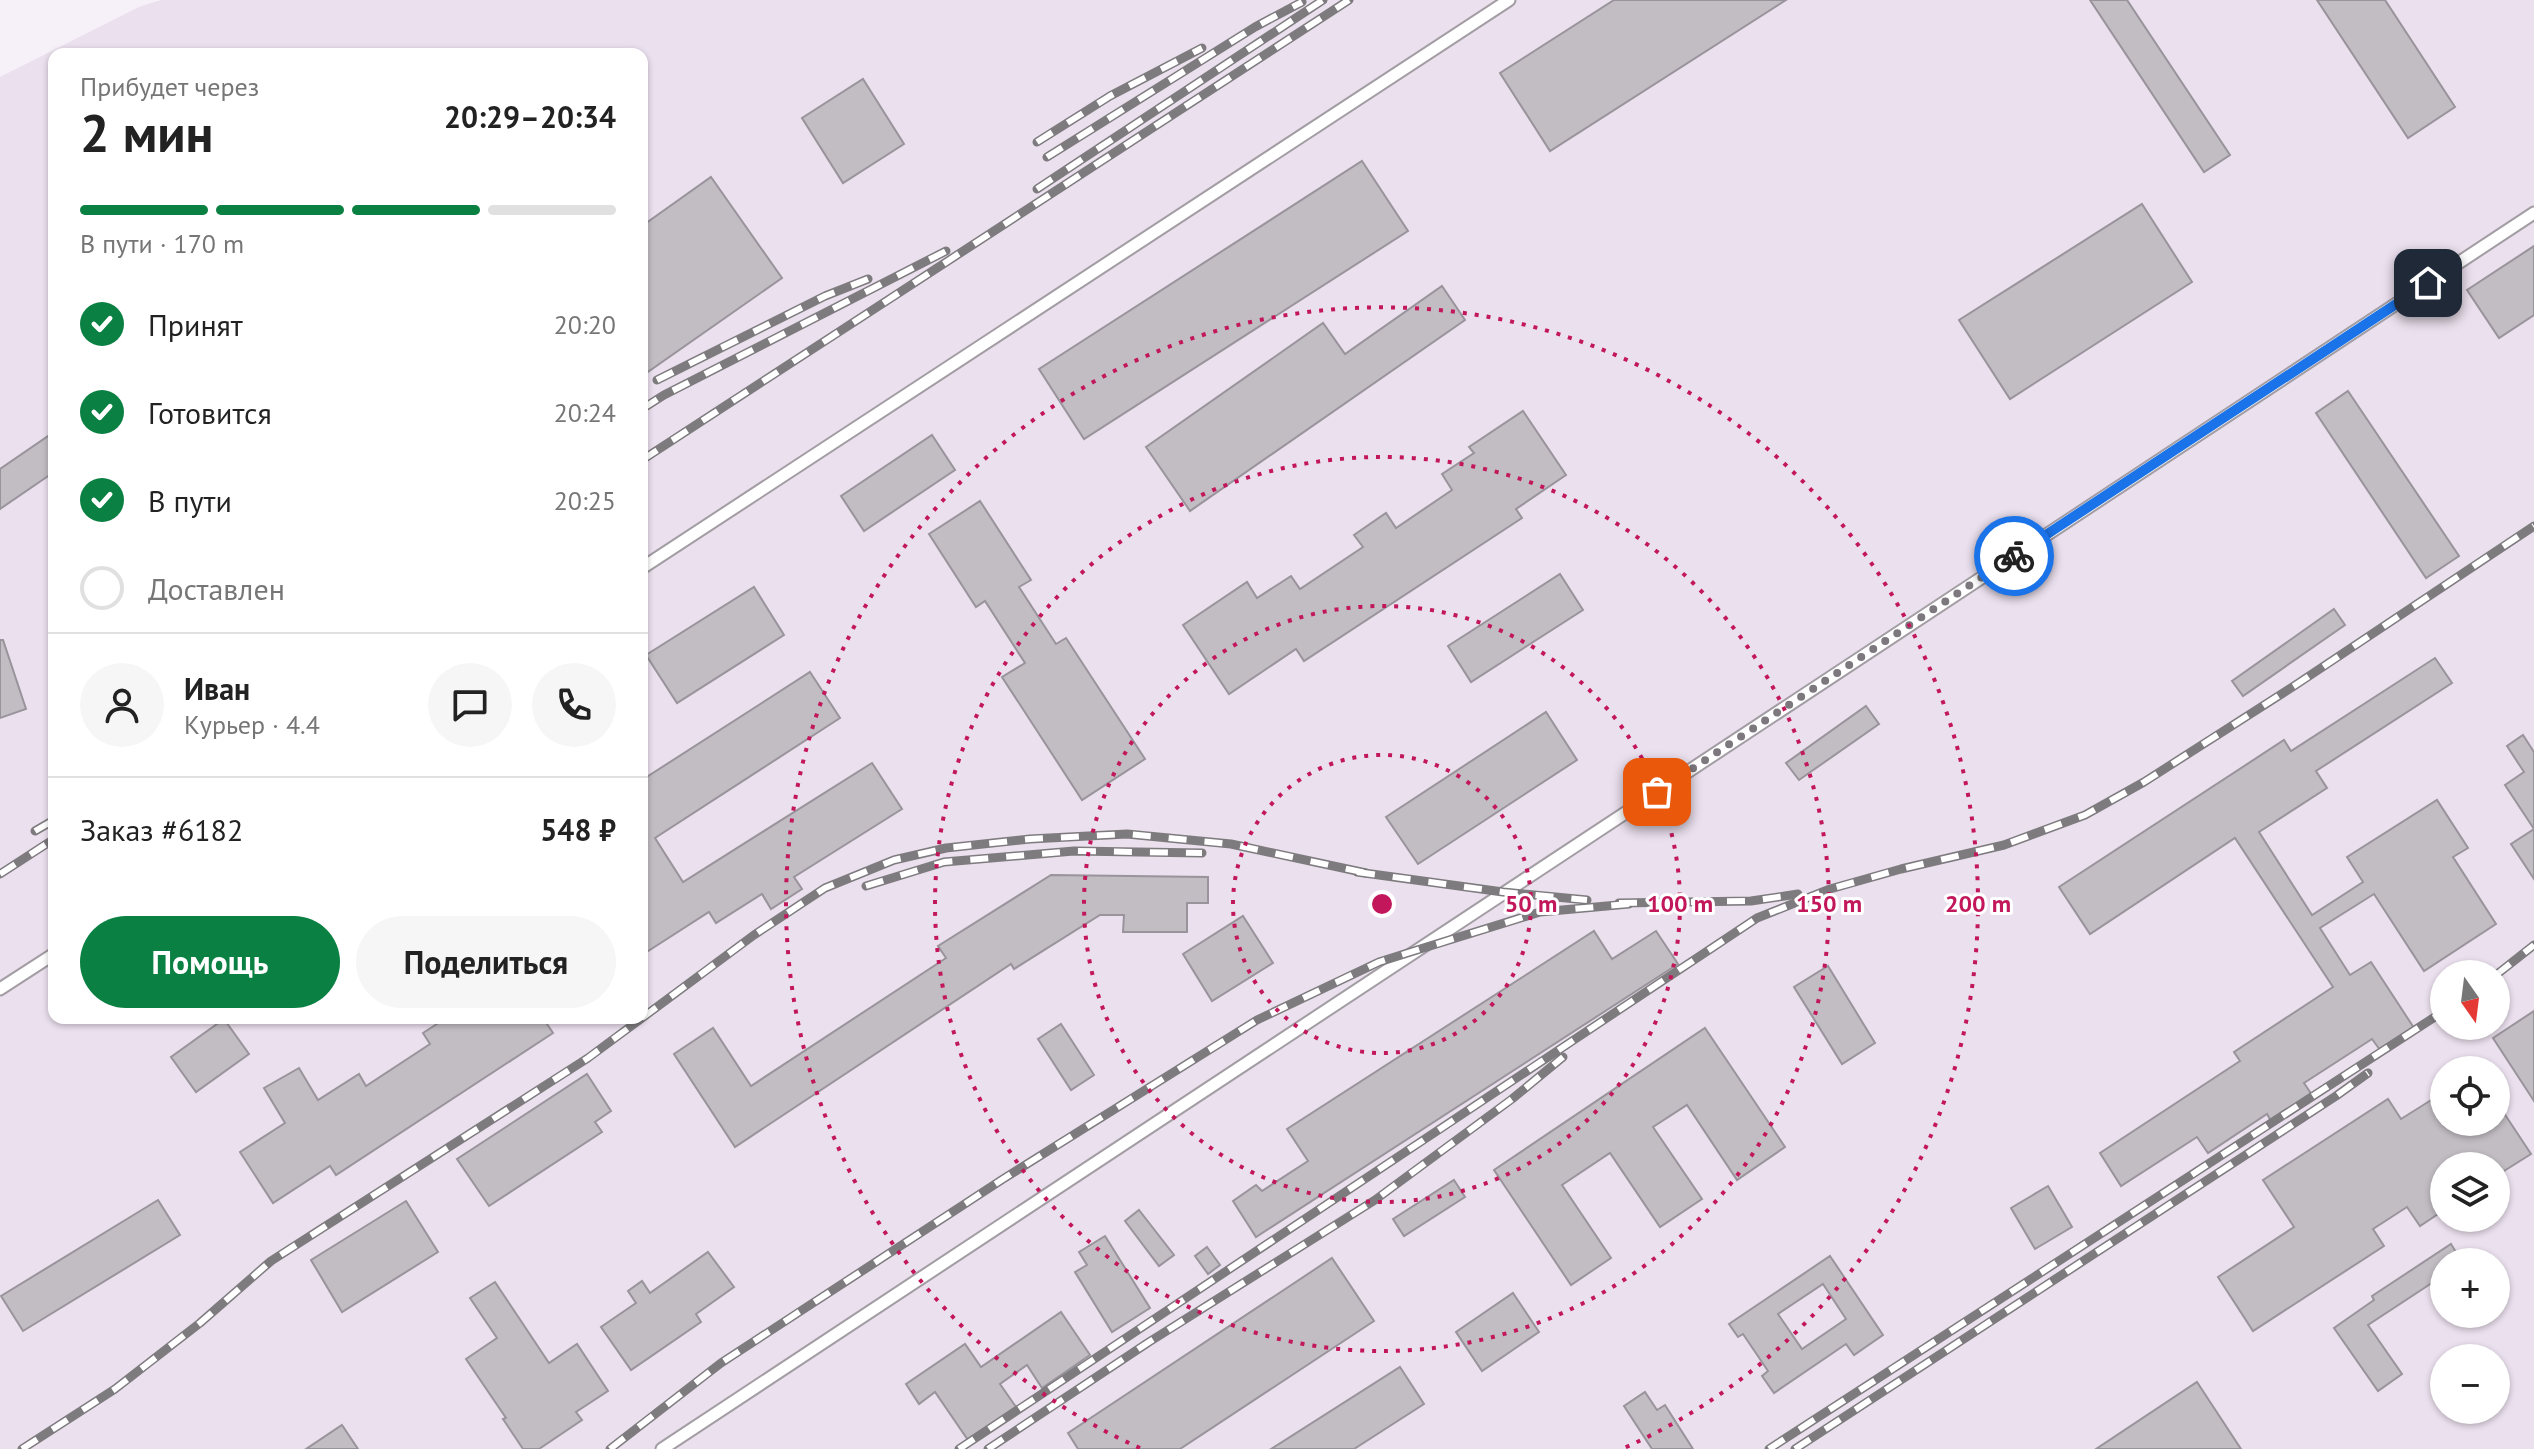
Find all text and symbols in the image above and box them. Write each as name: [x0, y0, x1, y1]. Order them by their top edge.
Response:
text: Прибудет через: [80, 70, 259, 103]
text: 20:29–20:34: [444, 97, 616, 136]
text: 2 мин: [80, 99, 214, 166]
text: В пути · 170 m: [80, 227, 244, 260]
pin: [2394, 249, 2462, 317]
icon: home: [2406, 261, 2450, 305]
icon: check: [80, 302, 124, 346]
text: Принят: [148, 305, 243, 344]
text: 20:20: [554, 308, 616, 341]
icon: check: [80, 390, 124, 434]
text: Готовится: [148, 393, 272, 432]
text: 20:24: [554, 396, 616, 429]
icon: check: [80, 478, 124, 522]
text: В пути: [148, 481, 232, 520]
text: 20:25: [554, 484, 616, 517]
courier: [1974, 516, 2054, 596]
icon: bike: [1992, 534, 2036, 578]
text: Доставлен: [148, 569, 285, 608]
button: person: [80, 663, 164, 747]
button: chat: [428, 663, 512, 747]
button: phone: [532, 663, 616, 747]
text: Иван: [184, 669, 250, 708]
text: Курьер · 4.4: [184, 708, 320, 741]
pin: [1623, 758, 1691, 826]
icon: bag: [1635, 770, 1679, 814]
text: Заказ #6182: [80, 810, 243, 849]
text: 548 ₽: [540, 810, 616, 849]
text: 50 m: [1505, 888, 1557, 919]
text: 100 m: [1647, 888, 1713, 919]
text: 150 m: [1796, 888, 1862, 919]
text: 200 m: [1945, 888, 2011, 919]
centre of rings: [1368, 890, 1396, 918]
button: Помощь: [80, 916, 340, 1008]
button: Поделиться: [356, 916, 616, 1008]
north arrow: [2430, 960, 2510, 1040]
map controls: [2430, 960, 2510, 1424]
button: locate: [2430, 1056, 2510, 1136]
button: layers: [2430, 1152, 2510, 1232]
button: +: [2430, 1248, 2510, 1328]
button: −: [2430, 1344, 2510, 1424]

